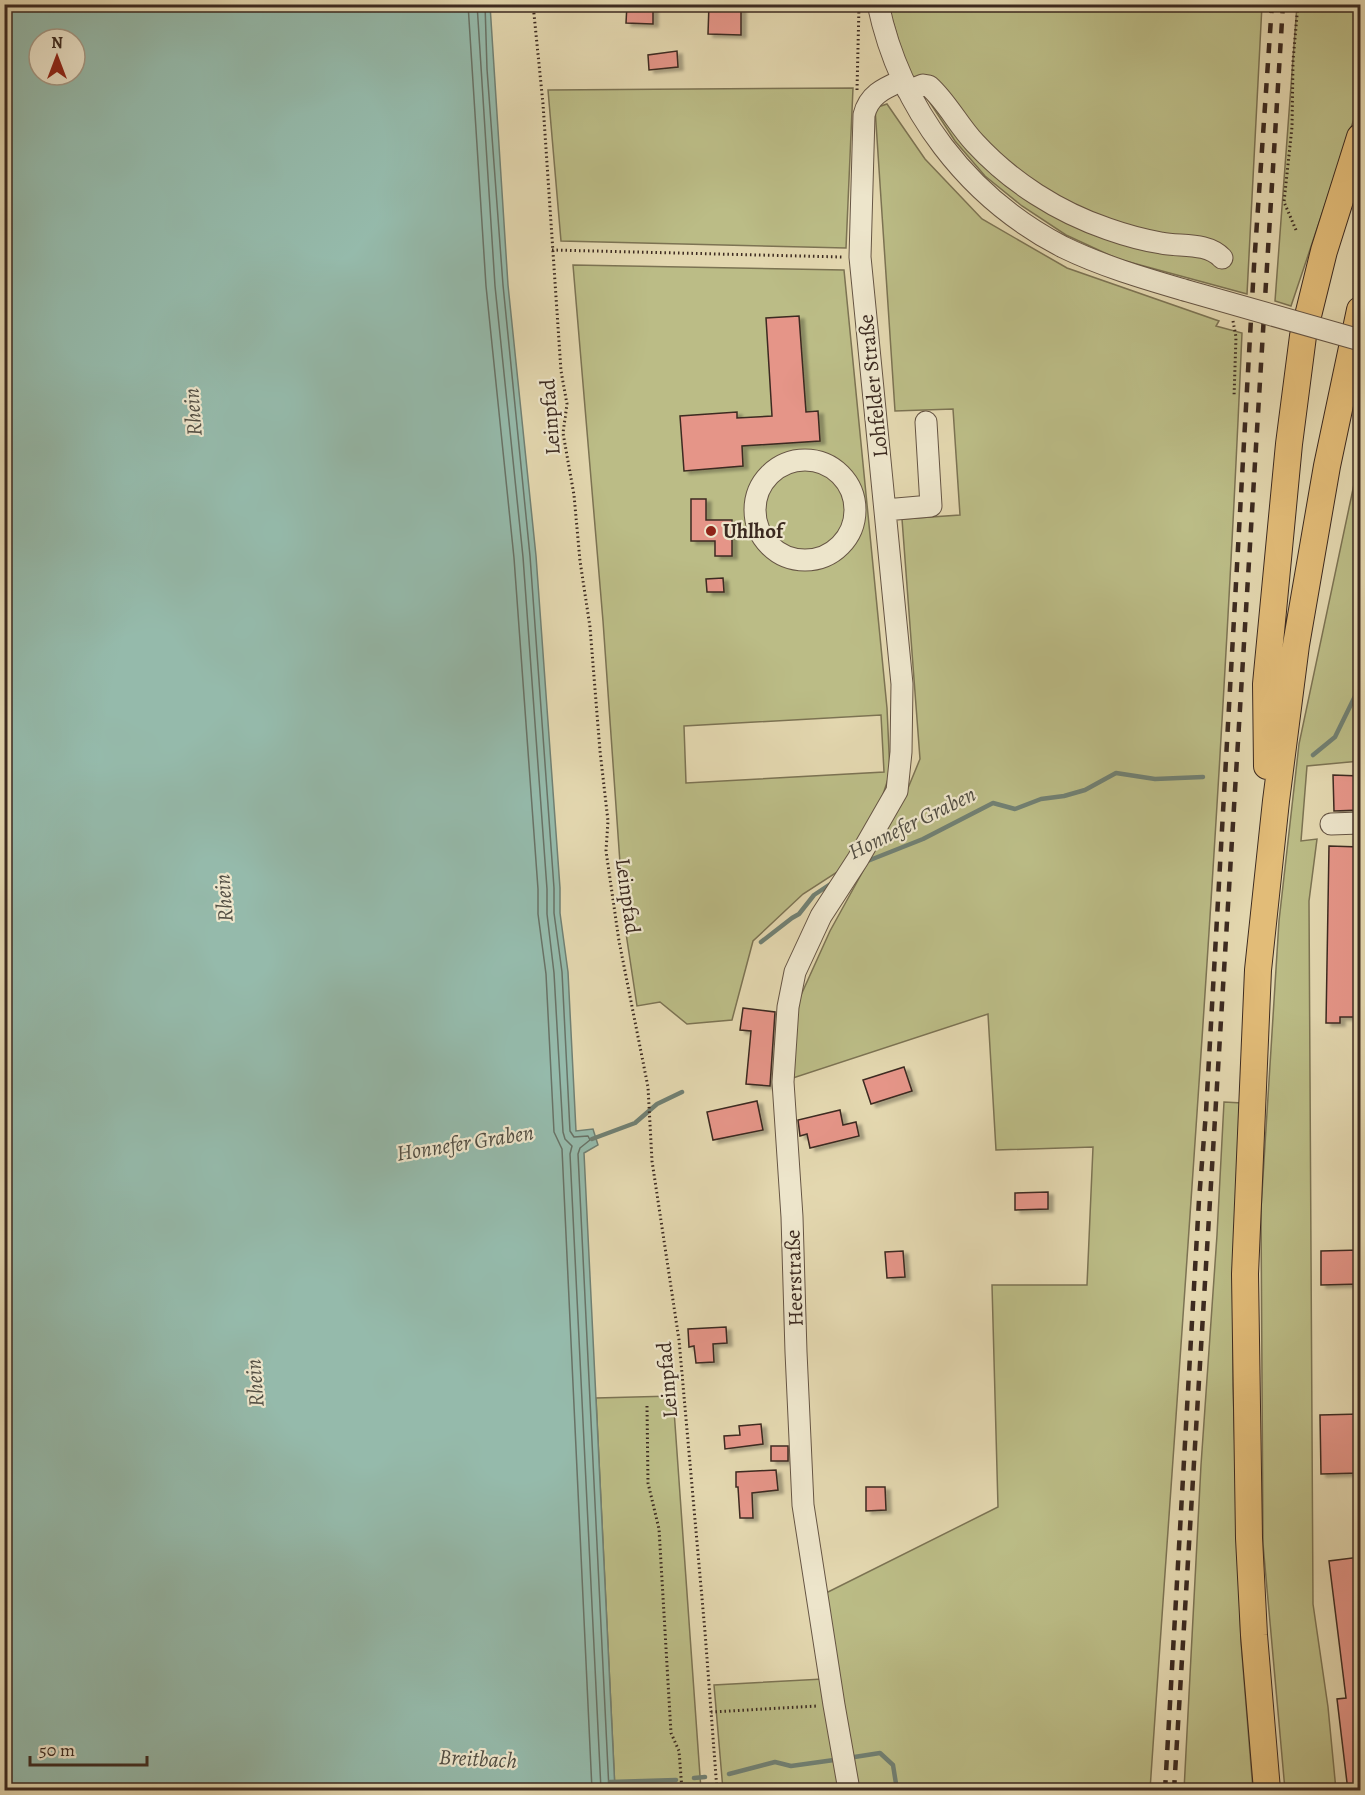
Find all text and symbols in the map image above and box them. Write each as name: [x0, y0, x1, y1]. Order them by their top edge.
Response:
north arrow: [27, 27, 87, 87]
text: N: [51, 32, 63, 54]
street label: Lohfelder Straße: [852, 313, 894, 459]
street label: Leinpfad: [533, 377, 567, 456]
water label: Rhein: [176, 387, 210, 437]
place label: Uhlhof: [723, 517, 786, 545]
marker: Uhlhof: [704, 524, 718, 538]
water label: Honnefer Graben: [843, 779, 981, 867]
street label: Leinpfad: [609, 856, 647, 936]
water label: Rhein: [207, 873, 241, 923]
water label: Honnefer Graben: [394, 1117, 536, 1169]
street label: Heerstraße: [778, 1229, 810, 1327]
street label: Leinpfad: [650, 1340, 684, 1419]
water label: Rhein: [238, 1358, 272, 1408]
scale bar: [30, 1729, 147, 1767]
text: 50 m: [39, 1738, 75, 1762]
water label: Breitbach: [438, 1742, 518, 1776]

